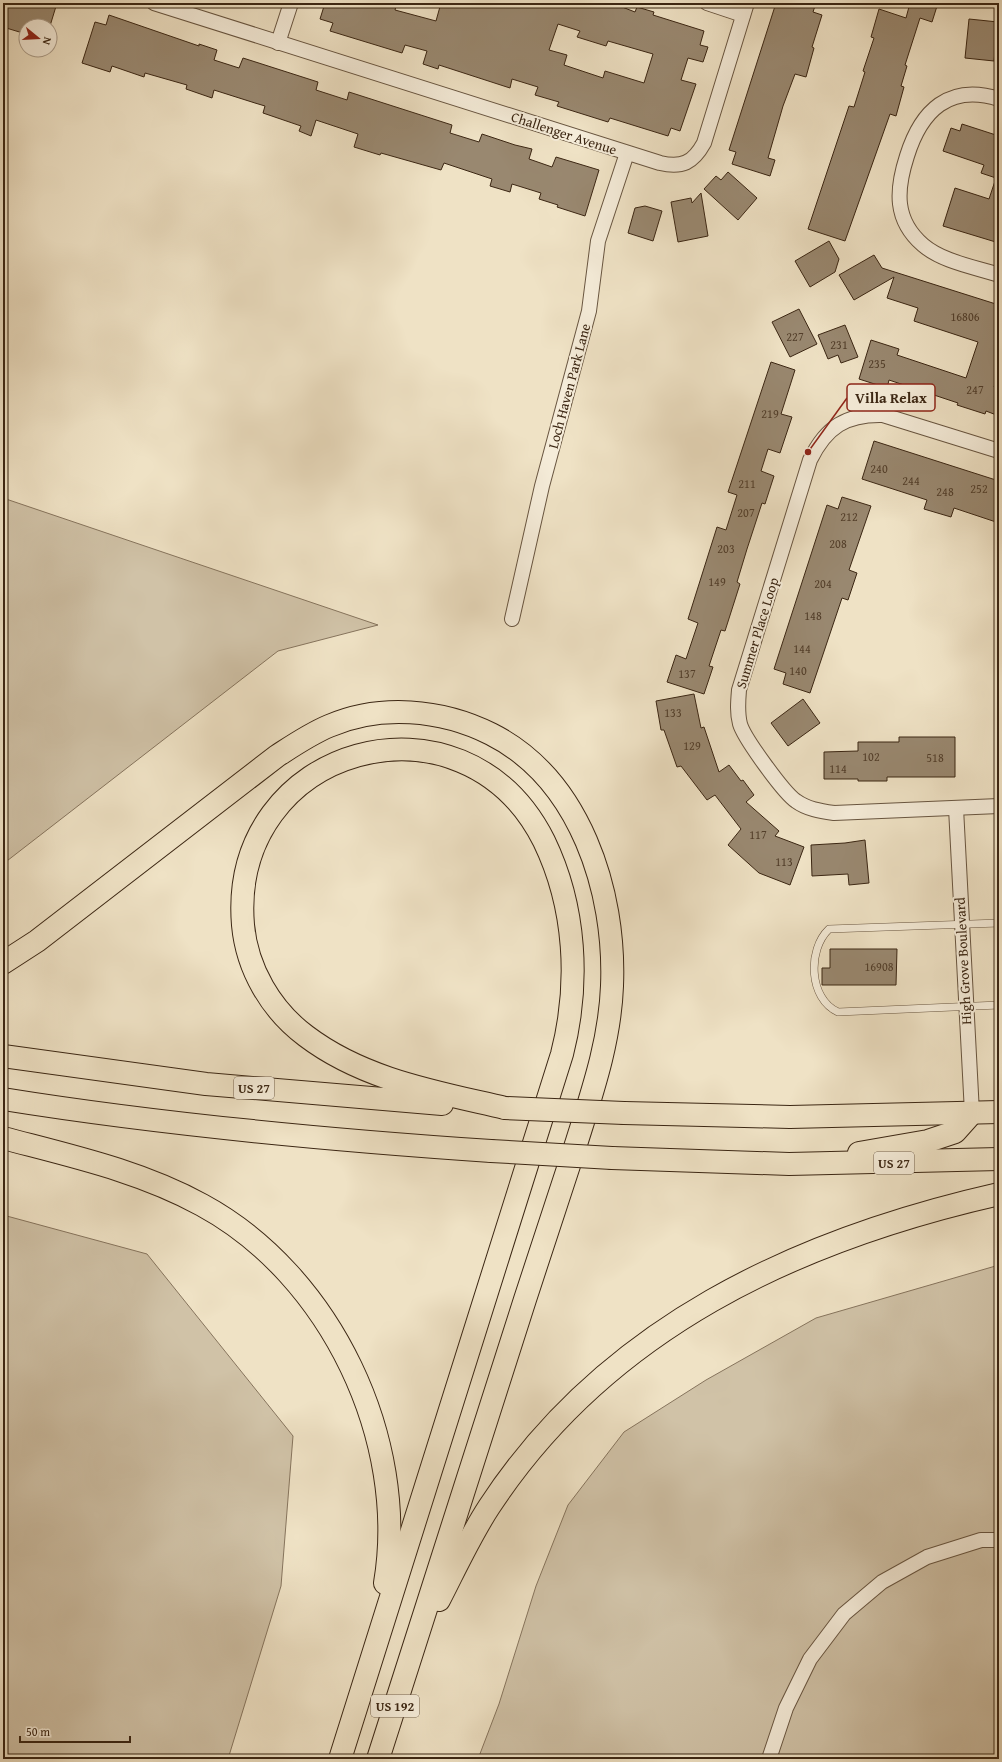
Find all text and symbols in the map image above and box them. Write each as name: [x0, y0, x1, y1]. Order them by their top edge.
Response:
north arrow: [18, 18, 58, 58]
text: N: [39, 35, 56, 48]
street label: Challenger Avenue: [509, 107, 620, 160]
house number: 16806: [951, 308, 980, 325]
street label: Loch Haven Park Lane: [543, 321, 595, 451]
house number: 227: [786, 328, 804, 345]
house number: 231: [830, 336, 848, 353]
house number: 235: [868, 355, 886, 372]
house number: 247: [966, 381, 984, 398]
callout: Villa Relax: [847, 384, 935, 411]
text: Villa Relax: [855, 387, 927, 408]
house number: 219: [761, 405, 779, 422]
house number: 240: [870, 460, 888, 477]
house number: 244: [902, 472, 920, 489]
house number: 211: [738, 475, 756, 492]
house number: 252: [970, 480, 988, 497]
house number: 248: [936, 483, 954, 500]
house number: 207: [737, 504, 755, 521]
house number: 212: [840, 508, 858, 525]
house number: 208: [829, 535, 847, 552]
house number: 203: [717, 540, 735, 557]
house number: 149: [708, 573, 726, 590]
street label: Summer Place Loop: [731, 575, 784, 691]
house number: 204: [814, 575, 832, 592]
house number: 148: [804, 607, 822, 624]
house number: 144: [793, 640, 811, 657]
house number: 140: [789, 662, 807, 679]
house number: 137: [678, 665, 696, 682]
house number: 133: [664, 704, 682, 721]
house number: 129: [683, 737, 701, 754]
house number: 102: [862, 748, 880, 765]
house number: 518: [926, 749, 944, 766]
house number: 114: [829, 760, 847, 777]
house number: 117: [749, 826, 767, 843]
house number: 113: [775, 853, 793, 870]
street label: High Grove Boulevard: [950, 896, 976, 1025]
house number: 16908: [865, 958, 894, 975]
road number: US 27: [234, 1077, 274, 1099]
road number: US 27: [874, 1152, 914, 1174]
road number: US 192: [371, 1695, 419, 1717]
scale bar: [20, 1718, 130, 1744]
text: 50 m: [26, 1723, 50, 1740]

